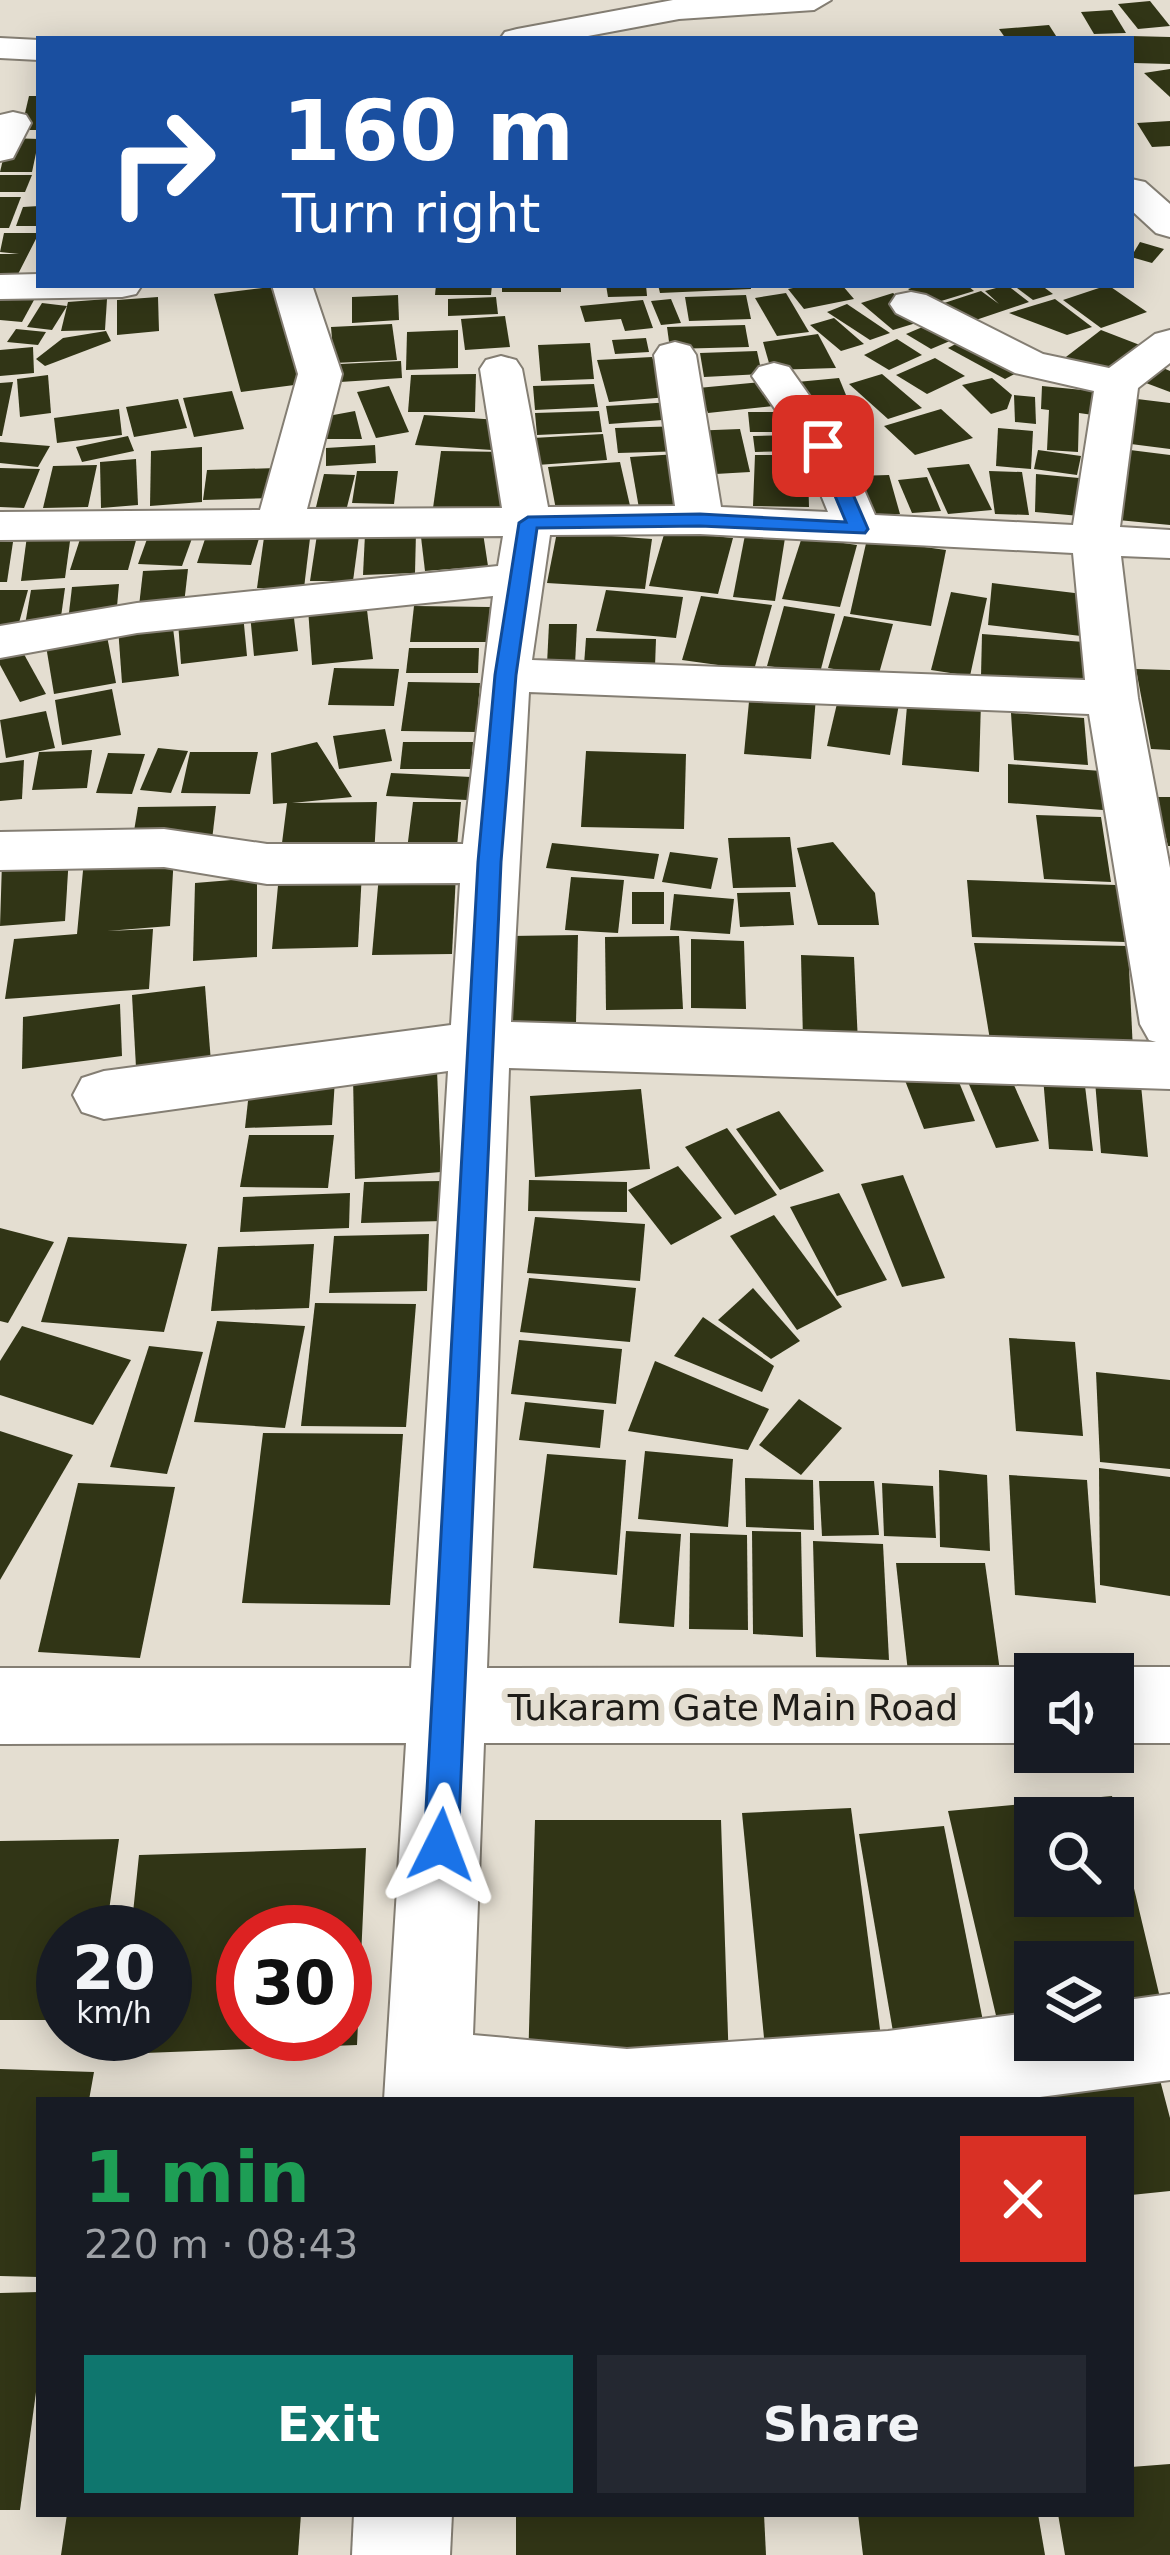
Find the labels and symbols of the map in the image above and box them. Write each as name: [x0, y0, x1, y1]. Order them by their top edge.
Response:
pin: [772, 395, 874, 497]
street label: Tukaram Gate Main Road: [507, 1687, 958, 1728]
position arrow: [378, 1782, 504, 1908]
speed limit sign: 30: [216, 1905, 372, 2061]

